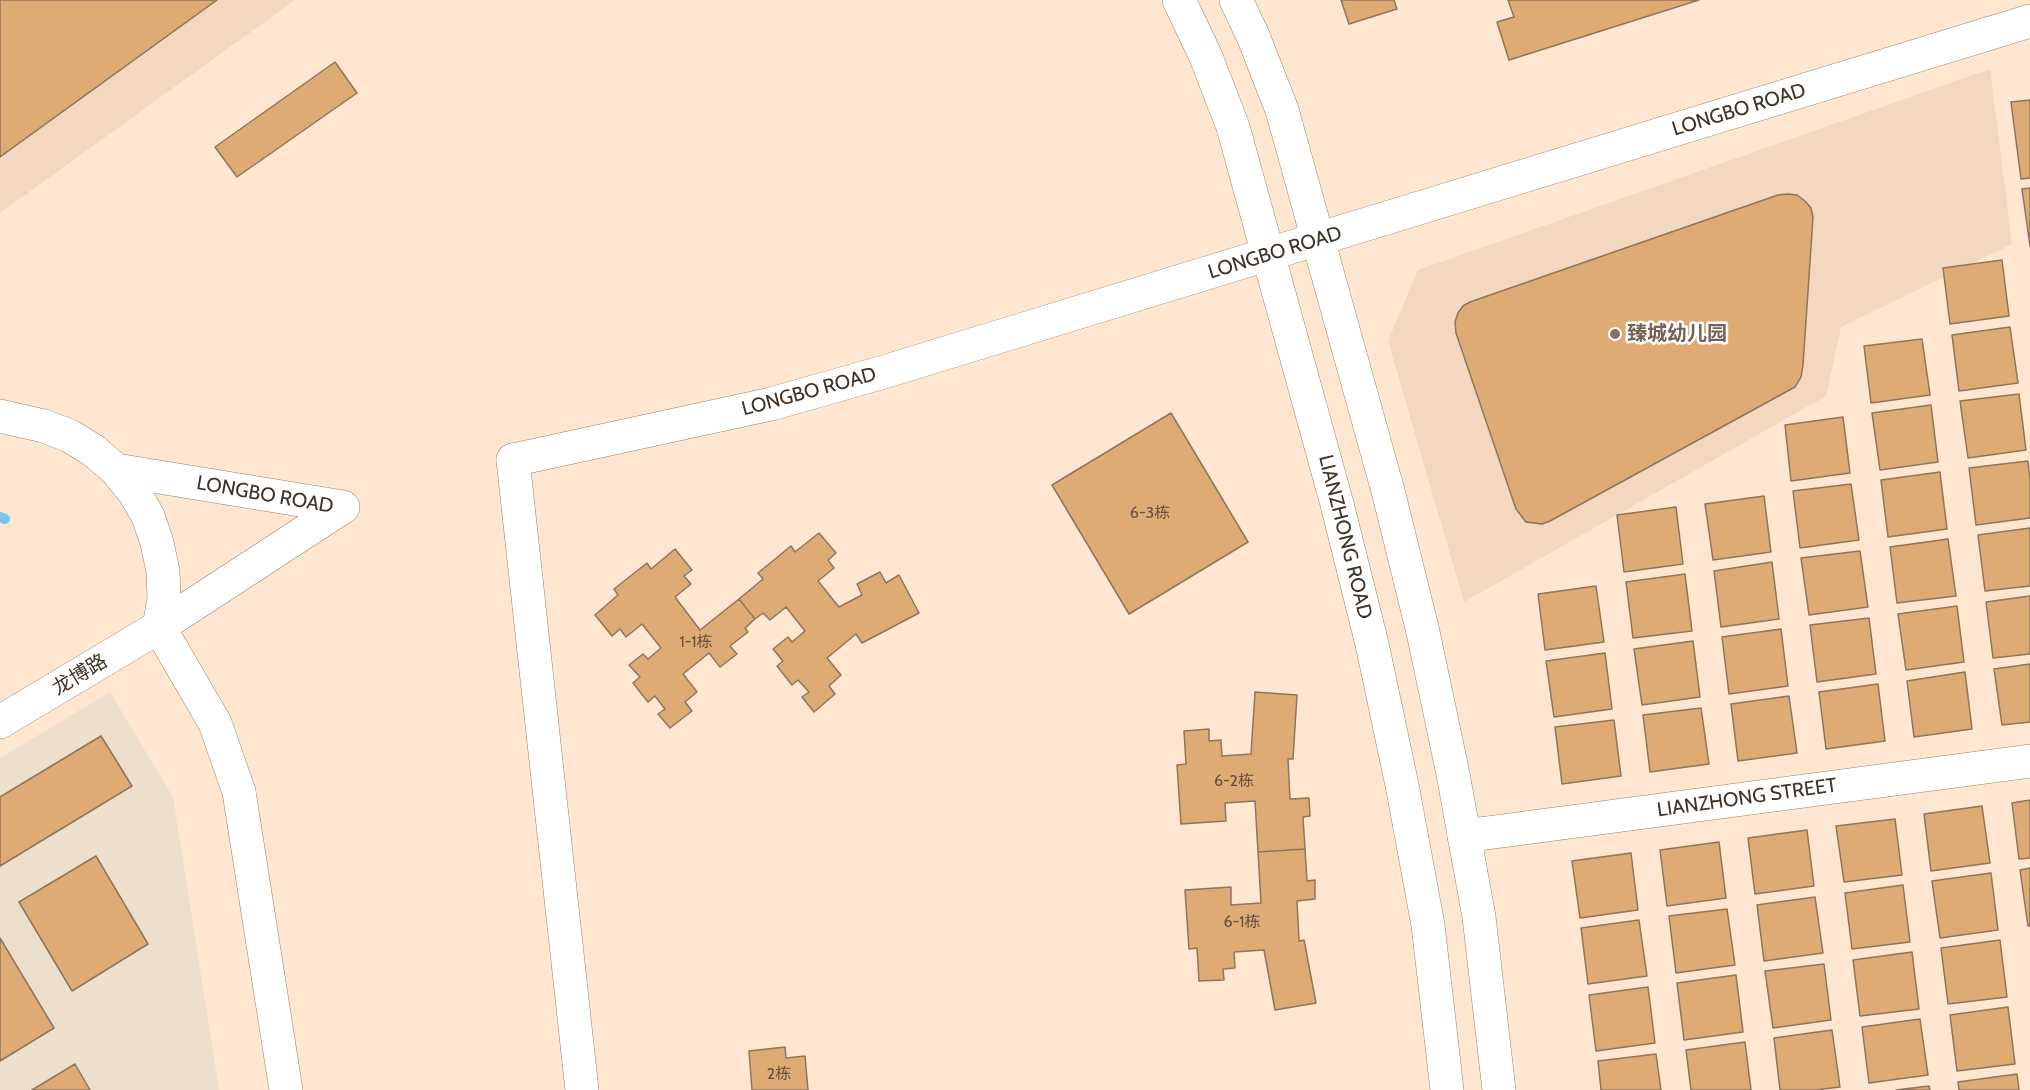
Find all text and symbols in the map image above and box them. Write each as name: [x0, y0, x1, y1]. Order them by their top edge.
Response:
street label: LONGBO ROAD: [1669, 78, 1809, 142]
street label: LONGBO ROAD: [1205, 221, 1345, 285]
place label: 臻城幼儿园: [1627, 322, 1727, 346]
marker: 臻城幼儿园: [1608, 327, 1622, 341]
street label: LONGBO ROAD: [739, 362, 879, 422]
street label: LIANZHONG ROAD: [1313, 453, 1377, 621]
street label: LONGBO ROAD: [195, 471, 335, 519]
house number: 6-3栋: [1130, 503, 1170, 523]
house number: 1-1栋: [680, 632, 712, 652]
street label: 龙博路: [48, 649, 112, 701]
house number: 6-2栋: [1214, 771, 1254, 791]
street label: LIANZHONG STREET: [1656, 774, 1838, 822]
house number: 6-1栋: [1224, 912, 1260, 932]
house number: 2栋: [767, 1064, 791, 1084]

